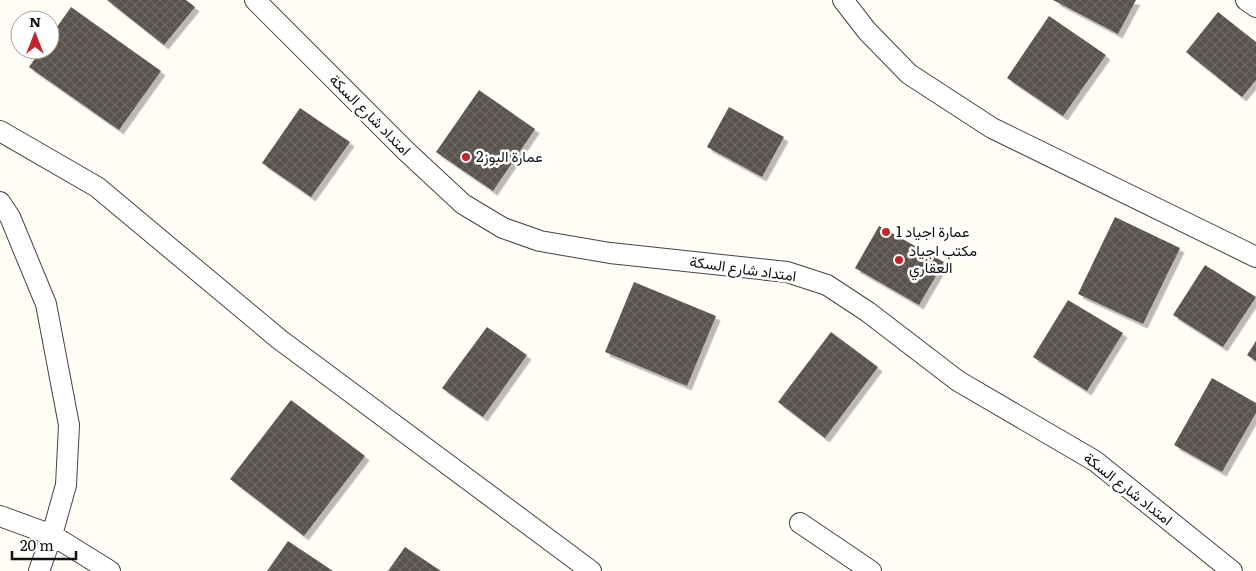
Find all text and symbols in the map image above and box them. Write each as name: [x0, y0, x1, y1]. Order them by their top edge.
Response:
north arrow: [10, 10, 60, 60]
text: N: [29, 11, 41, 31]
street label: امتداد شارع السكة: [324, 68, 417, 161]
place label: عمارة البوز2: [476, 144, 543, 167]
marker: عمارة البوز2: [460, 151, 472, 163]
place label: عمارة اجياد 1: [896, 219, 970, 242]
marker: عمارة اجياد 1: [880, 226, 892, 238]
place label: مكتب اجياد العقاري: [909, 238, 977, 281]
street label: امتداد شارع السكة: [688, 249, 798, 287]
marker: مكتب اجياد العقاري: [893, 254, 905, 266]
street label: امتداد شارع السكة: [1079, 446, 1178, 531]
scale bar: [12, 528, 76, 560]
text: 20 m: [20, 533, 54, 556]

